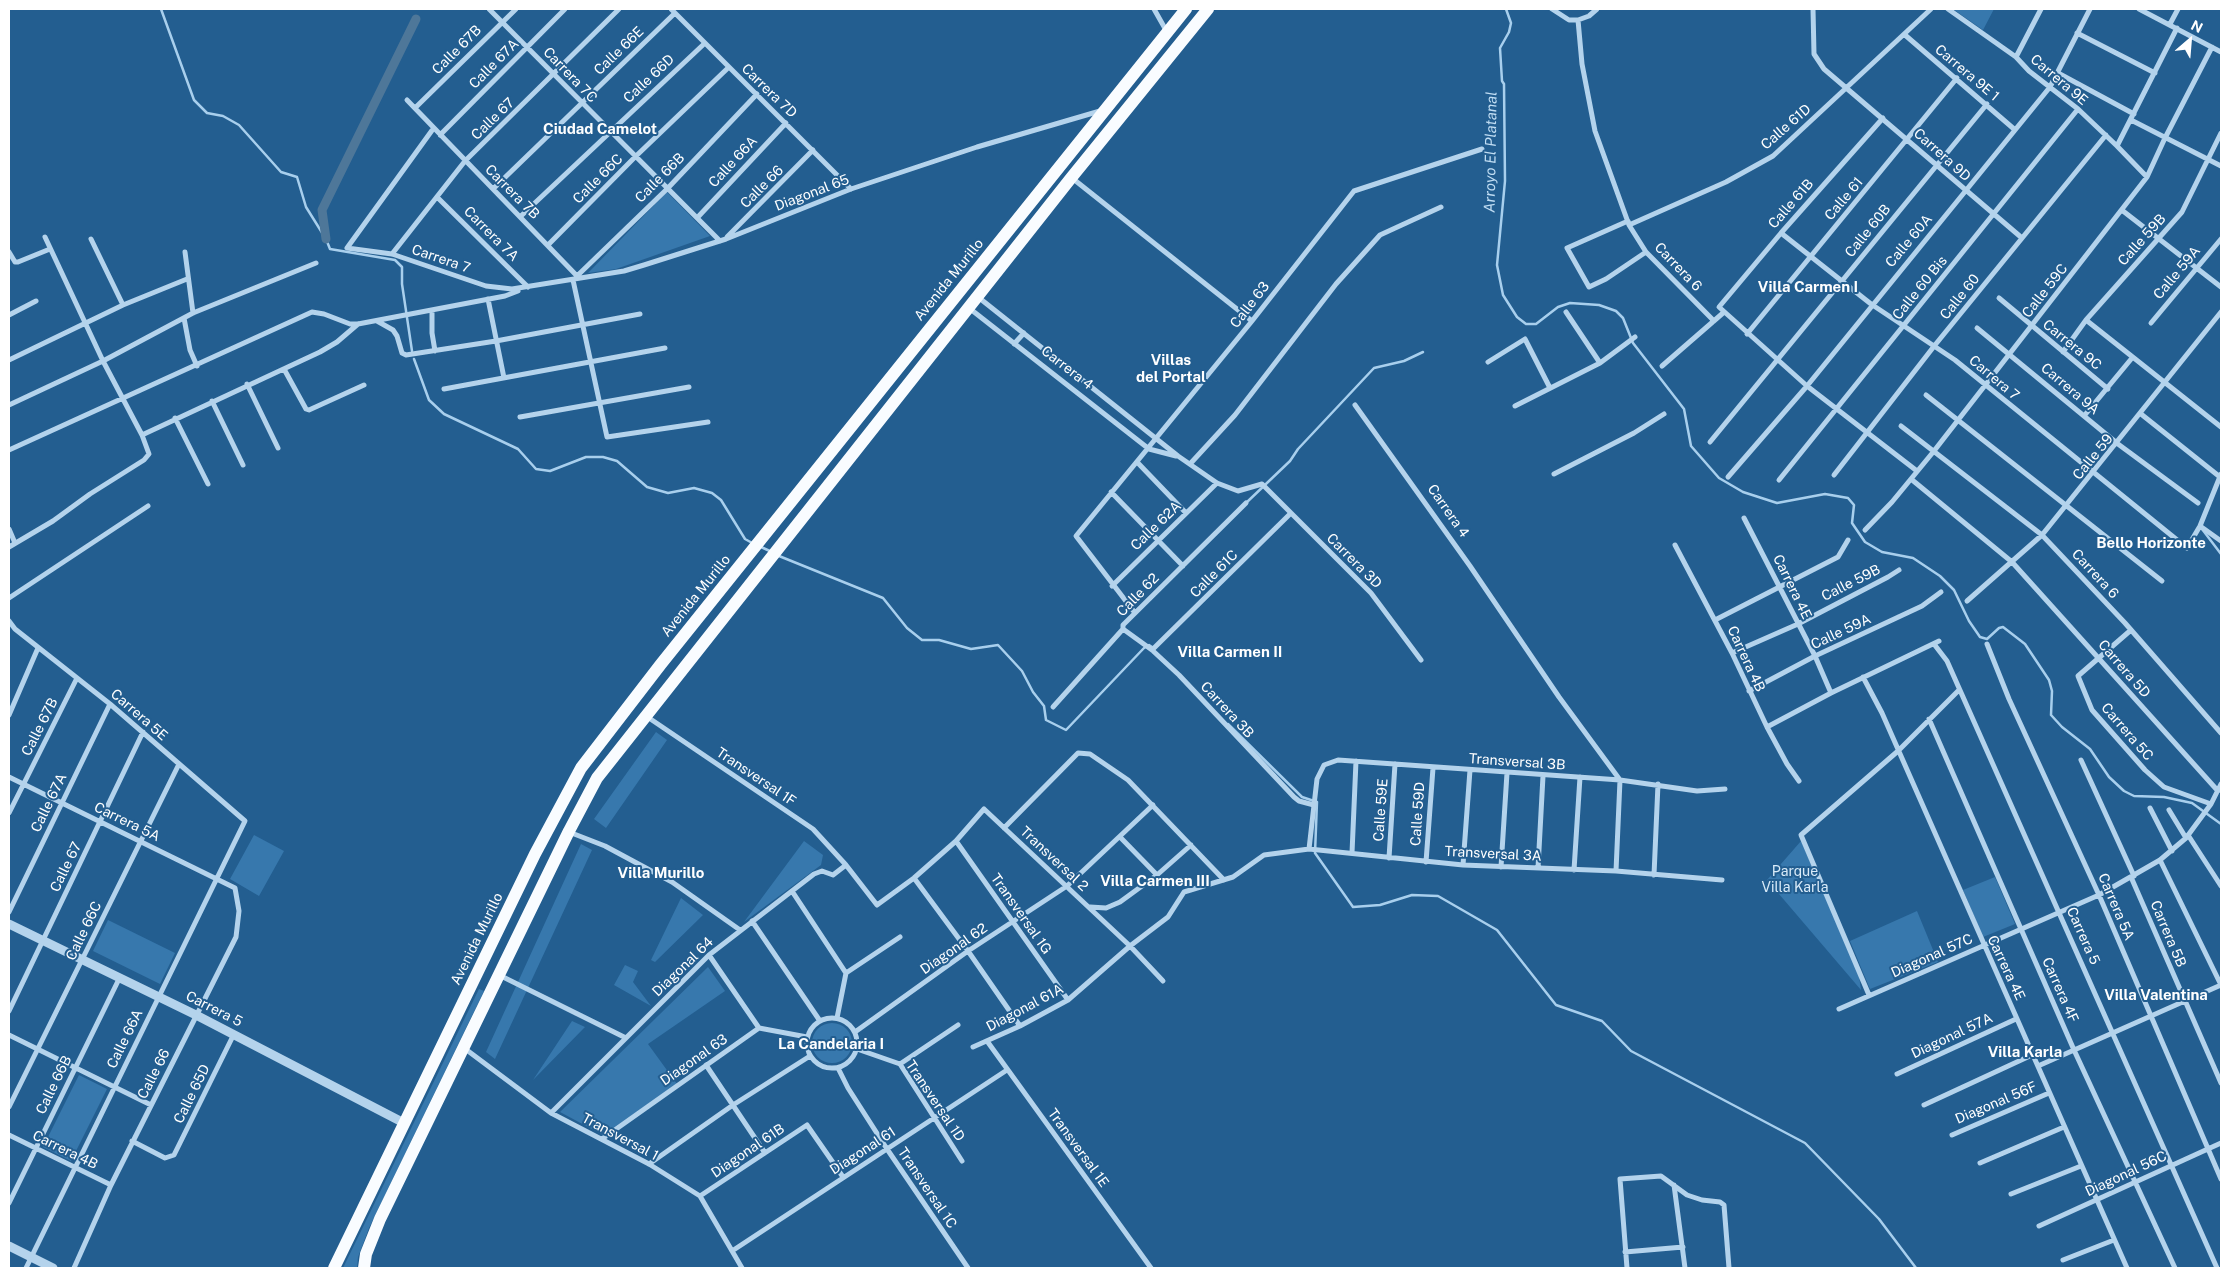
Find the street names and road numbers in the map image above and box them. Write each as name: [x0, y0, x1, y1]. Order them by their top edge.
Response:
street label: Calle 67B: [429, 22, 485, 78]
street label: Calle 66E: [591, 23, 647, 79]
street label: Calle 67A: [466, 36, 522, 92]
street label: Carrera 9E 1: [1931, 41, 2003, 105]
street label: Carrera 7C: [539, 44, 601, 106]
street label: Calle 66D: [620, 51, 678, 107]
street label: Carrera 9E: [2027, 51, 2091, 109]
street label: Carrera 7D: [738, 60, 800, 122]
street label: Calle 67: [468, 94, 518, 144]
street label: Calle 61D: [1758, 101, 1814, 153]
street label: Carrera 9D: [1910, 125, 1974, 185]
street label: Calle 66A: [705, 133, 761, 191]
street label: Calle 66B: [632, 150, 688, 206]
street label: Calle 66C: [570, 151, 626, 207]
street label: Carrera 7B: [481, 161, 543, 223]
street label: Calle 66: [737, 162, 787, 212]
street label: Diagonal 65: [772, 171, 852, 215]
street label: Calle 61: [1821, 174, 1867, 224]
street label: Calle 61B: [1765, 176, 1817, 232]
street label: Calle 60B: [1842, 201, 1894, 261]
street label: Carrera 7A: [460, 203, 522, 265]
street label: Calle 60A: [1882, 211, 1936, 271]
street label: Calle 59B: [2114, 211, 2170, 269]
street label: Avenida Murillo: [911, 236, 987, 324]
street label: Carrera 6: [1651, 239, 1705, 295]
street label: Carrera 7: [410, 241, 472, 277]
street label: Calle 59A: [2150, 243, 2204, 303]
street label: Calle 60 Bis: [1889, 253, 1951, 323]
street label: Calle 59C: [2019, 261, 2071, 321]
street label: Calle 60: [1937, 271, 1983, 323]
street label: Calle 63: [1227, 279, 1273, 331]
street label: Carrera 9C: [2039, 316, 2105, 374]
street label: Carrera 4: [1038, 343, 1096, 393]
street label: Carrera 7: [1965, 352, 2023, 404]
street label: Carrera 9A: [2037, 360, 2103, 418]
street label: Calle 59: [2069, 431, 2117, 483]
street label: Carrera 4: [1424, 481, 1472, 541]
street label: Calle 62A: [1127, 498, 1185, 554]
street label: Carrera 3D: [1323, 530, 1385, 592]
street label: Carrera 6: [2068, 546, 2122, 602]
street label: Calle 61C: [1187, 547, 1241, 601]
street label: Avenida Murillo: [658, 552, 734, 640]
street label: Carrera 4E: [1769, 552, 1815, 622]
street label: Calle 59B: [1819, 561, 1883, 605]
street label: Calle 62: [1113, 570, 1163, 620]
street label: Calle 59A: [1808, 611, 1874, 653]
street label: Carrera 4B: [1723, 623, 1769, 695]
street label: Carrera 5D: [2094, 637, 2154, 701]
street label: Carrera 3B: [1197, 678, 1257, 742]
street label: Carrera 5E: [107, 686, 171, 744]
street label: Calle 67B: [18, 695, 62, 759]
street label: Carrera 5C: [2097, 700, 2157, 764]
street label: Transversal 1F: [713, 744, 799, 810]
street label: Transversal 3B: [1468, 750, 1566, 774]
street label: Calle 67A: [28, 771, 70, 835]
street label: Calle 59E: [1370, 778, 1392, 842]
street label: Calle 59D: [1407, 782, 1429, 846]
street label: Carrera 5A: [91, 799, 163, 845]
street label: Transversal 2: [1016, 823, 1092, 895]
street label: Calle 67: [47, 839, 85, 895]
street label: Transversal 3A: [1444, 843, 1542, 865]
street label: Transversal 1G: [987, 870, 1055, 958]
street label: Carrera 5A: [2094, 871, 2138, 943]
street label: Avenida Murillo: [447, 890, 507, 988]
street label: Carrera 5B: [2146, 898, 2190, 970]
street label: Calle 66C: [63, 899, 105, 963]
street label: Carrera 5: [2063, 905, 2103, 967]
street label: Diagonal 62: [917, 920, 991, 978]
street label: Diagonal 57C: [1888, 930, 1976, 982]
street label: Carrera 4E: [1984, 933, 2028, 1003]
street label: Diagonal 64: [649, 934, 717, 1000]
street label: Carrera 4F: [2038, 955, 2082, 1025]
street label: Diagonal 61A: [983, 981, 1067, 1035]
street label: Carrera 5: [183, 988, 245, 1030]
street label: Calle 66A: [103, 1007, 147, 1071]
street label: Diagonal 57A: [1909, 1010, 1995, 1062]
street label: Diagonal 63: [657, 1031, 731, 1089]
street label: Calle 66: [134, 1046, 174, 1102]
street label: Calle 66B: [33, 1053, 75, 1117]
street label: Transversal 1D: [902, 1057, 968, 1145]
street label: Calle 65D: [170, 1062, 214, 1126]
street label: Diagonal 56F: [1953, 1078, 2039, 1128]
street label: Transversal 1E: [1044, 1105, 1112, 1191]
street label: Transversal 1: [579, 1110, 661, 1164]
street label: Diagonal 61B: [708, 1120, 788, 1182]
street label: Diagonal 61: [827, 1123, 899, 1179]
street label: Carrera 4B: [30, 1127, 100, 1173]
street label: Transversal 1C: [894, 1144, 960, 1232]
street label: Diagonal 56C: [2083, 1148, 2169, 1200]

